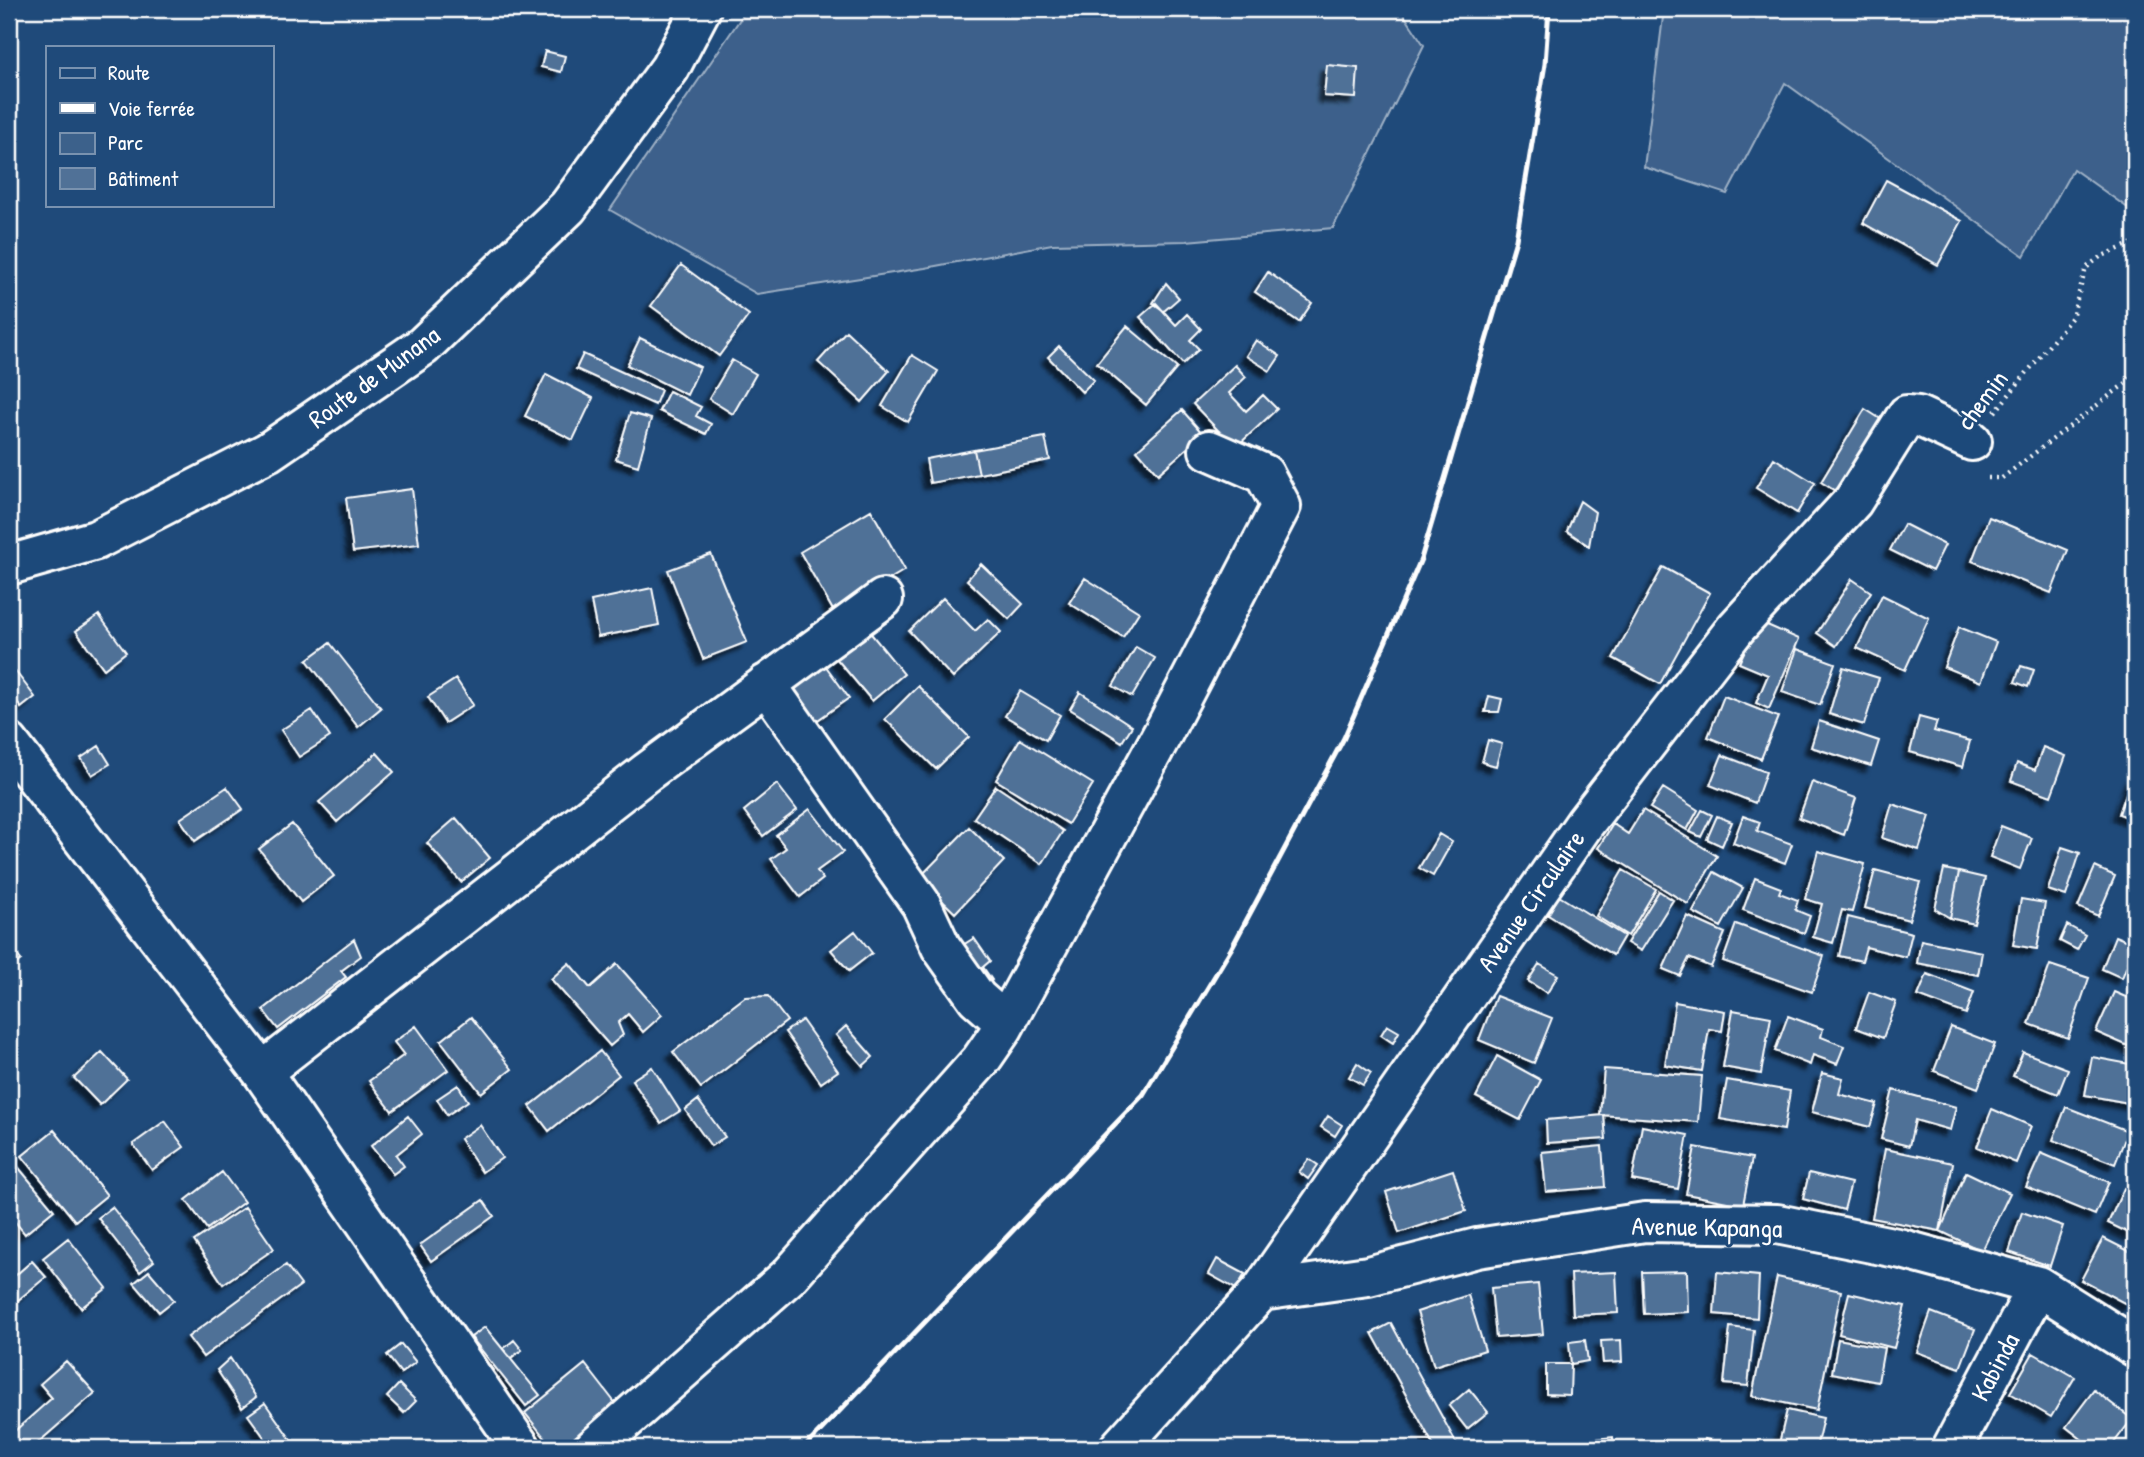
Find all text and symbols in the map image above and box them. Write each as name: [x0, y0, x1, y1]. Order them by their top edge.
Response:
legend: [46, 46, 273, 206]
text: Route: [108, 58, 150, 87]
text: Voie ferrée: [108, 94, 195, 123]
text: Parc: [108, 128, 143, 157]
text: Bâtiment: [108, 164, 179, 193]
street label: Route de Munana: [301, 317, 446, 436]
street label: chemin: [1948, 363, 2016, 437]
street label: Avenue Circulaire: [1469, 823, 1592, 979]
street label: Avenue Kapanga: [1631, 1208, 1783, 1245]
street label: Kabinda: [1962, 1327, 2027, 1407]

